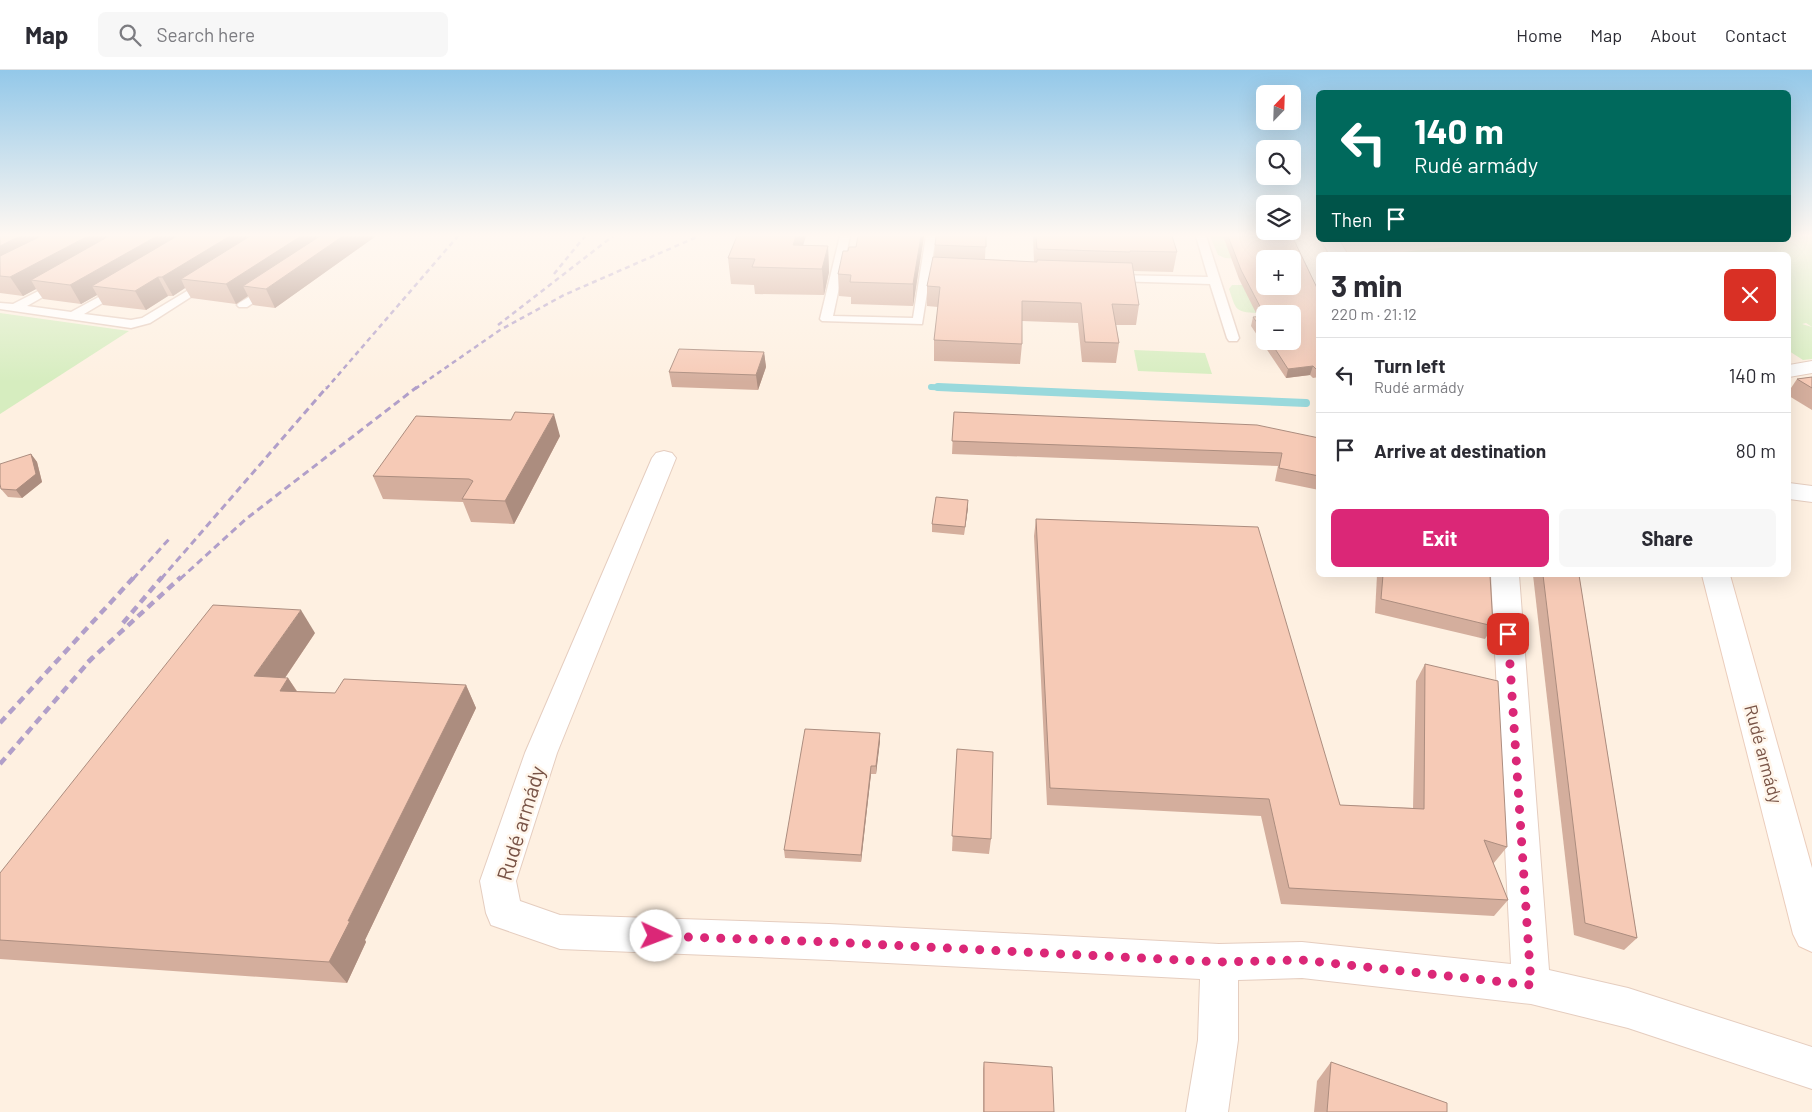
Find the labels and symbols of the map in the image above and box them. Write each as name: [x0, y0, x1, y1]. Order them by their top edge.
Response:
north arrow: [1256, 85, 1301, 130]
pin: [1487, 613, 1529, 655]
street label: Rudé armády: [1740, 702, 1788, 806]
street label: Rudé armády: [491, 762, 549, 883]
position arrow: [629, 909, 681, 961]

